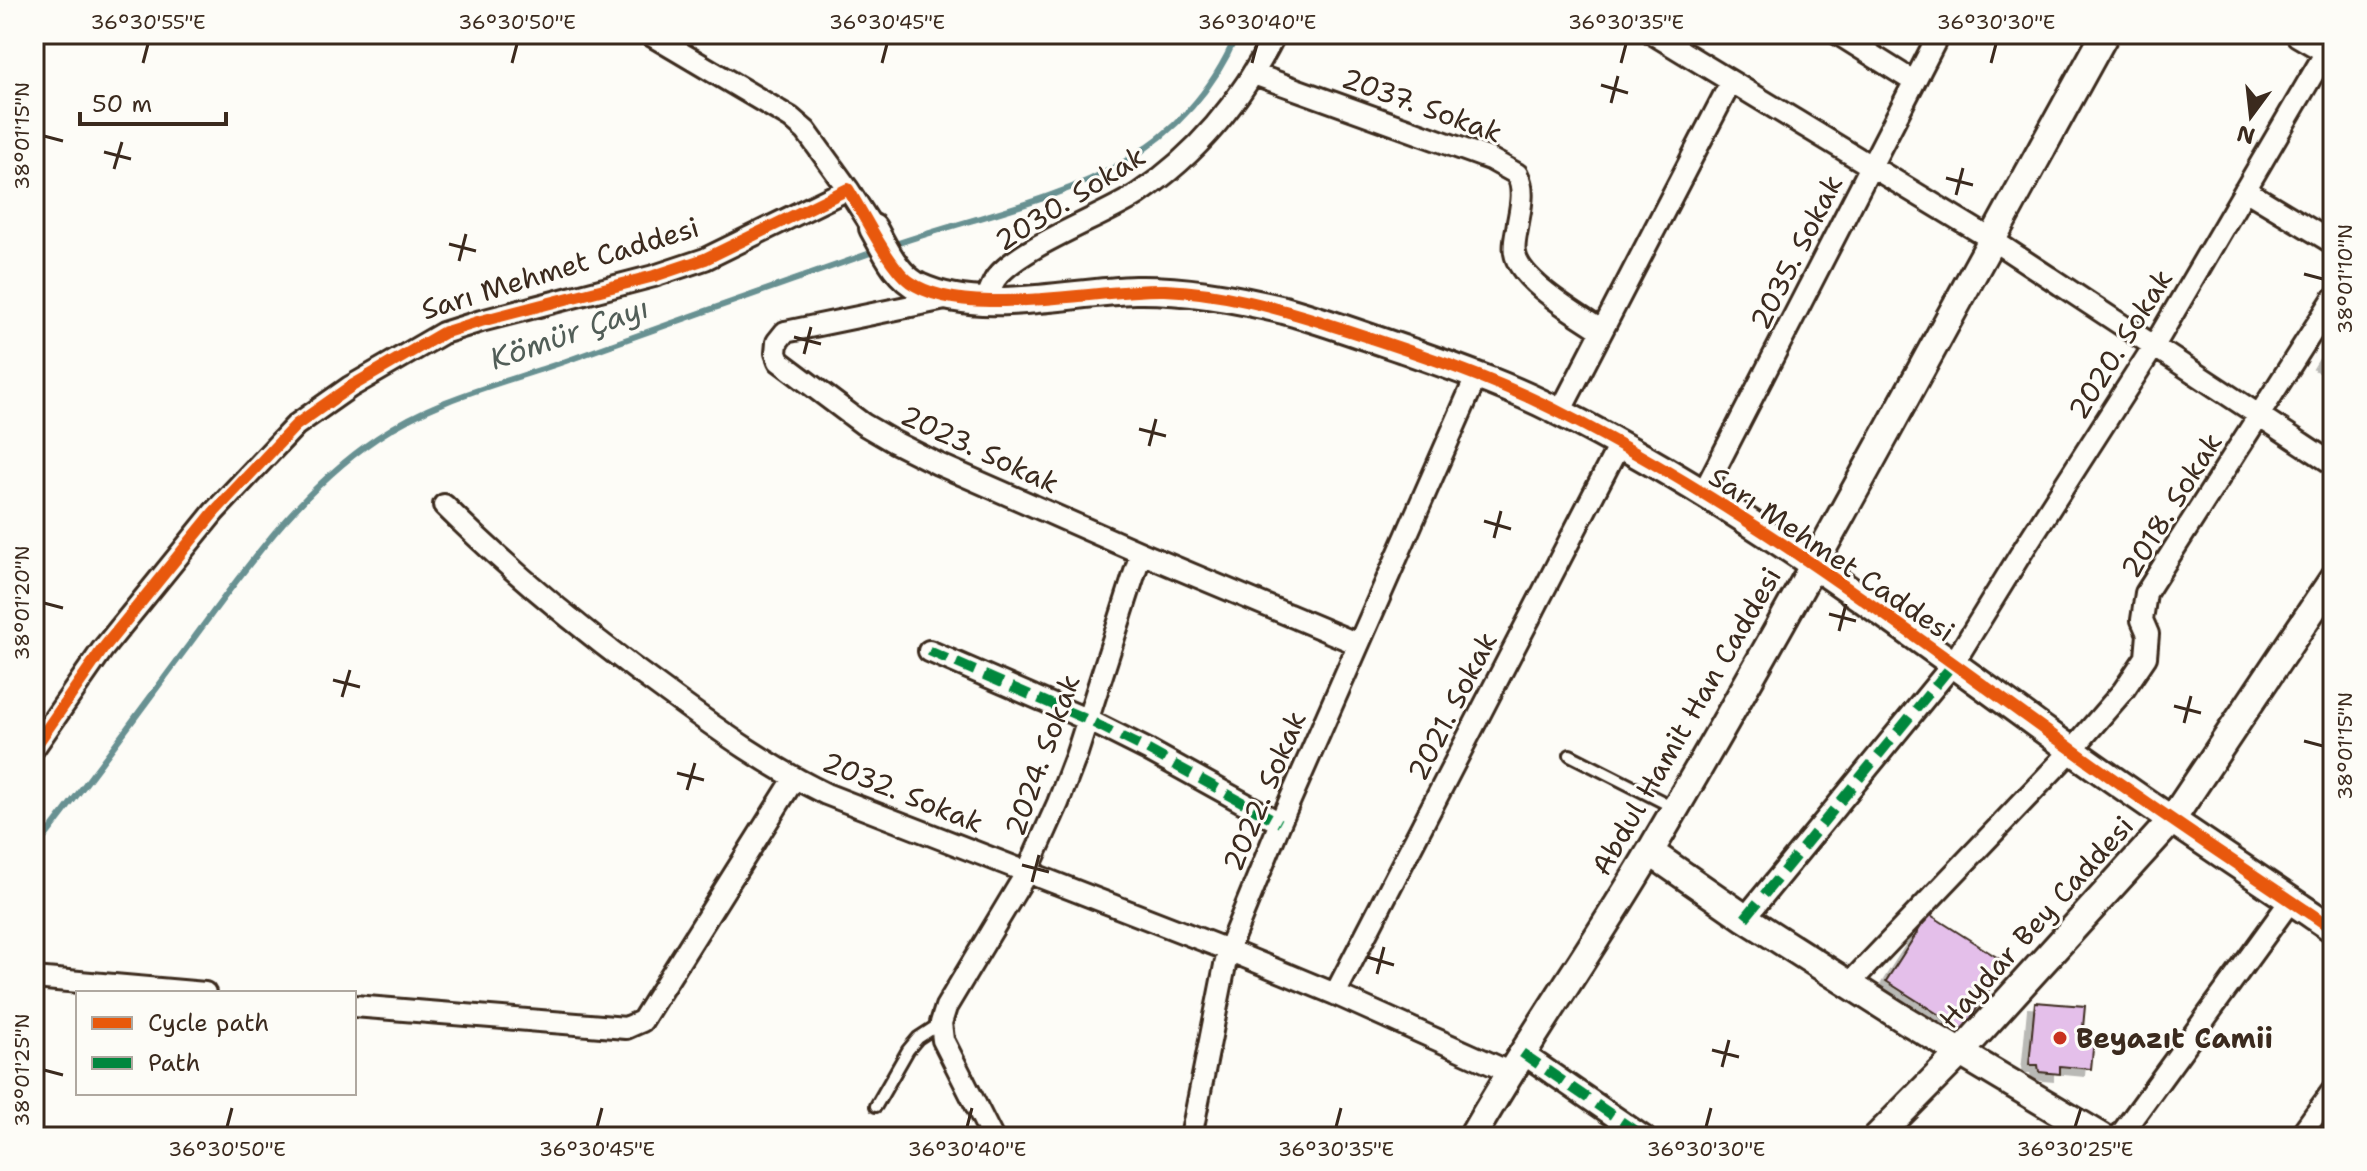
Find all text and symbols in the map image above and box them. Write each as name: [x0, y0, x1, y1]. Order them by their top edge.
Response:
text: 36°30'55"E: [91, 9, 206, 35]
text: 36°30'50"E: [458, 9, 576, 35]
text: 36°30'45"E: [829, 9, 945, 35]
text: 36°30'40"E: [1198, 9, 1316, 35]
text: 36°30'35"E: [1568, 9, 1684, 35]
text: 36°30'30"E: [1937, 9, 2055, 35]
street label: 2037. Sokak: [1337, 58, 1507, 152]
scale bar: [80, 76, 226, 126]
north arrow: [2211, 76, 2291, 156]
text: 38°01'15"N: [9, 82, 35, 190]
text: 50 m: [92, 88, 152, 120]
text: N: [2234, 119, 2258, 151]
street label: 2030. Sokak: [987, 137, 1153, 259]
street label: 2035. Sokak: [1741, 168, 1851, 336]
street label: Sarı Mehmet Caddesi: [416, 208, 704, 328]
text: 38°01'10"N: [2332, 224, 2358, 334]
street label: 2020. Sokak: [2059, 262, 2181, 426]
water label: Kömür Çayı: [484, 287, 654, 379]
street label: 2023. Sokak: [895, 396, 1065, 502]
street label: 2018. Sokak: [2111, 425, 2231, 585]
street label: Sarı Mehmet Caddesi: [1702, 458, 1962, 650]
text: 38°01'20"N: [9, 545, 35, 661]
street label: Abdul Hamit Han Caddesi: [1582, 560, 1790, 882]
street label: 2021. Sokak: [1398, 625, 1506, 787]
street label: 2024. Sokak: [995, 669, 1089, 841]
text: 38°01'15"N: [2332, 692, 2358, 800]
street label: 2022. Sokak: [1213, 705, 1315, 877]
street label: 2032. Sokak: [817, 742, 989, 842]
street label: Haydar Bey Caddesi: [1930, 808, 2142, 1036]
legend: [76, 991, 356, 1095]
text: Cycle path: [148, 1007, 269, 1039]
text: 38°01'25"N: [9, 1013, 35, 1127]
place label: Beyazıt Camii: [2076, 1019, 2273, 1057]
marker: Beyazıt Camii: [2051, 1029, 2069, 1047]
text: Path: [148, 1047, 200, 1079]
text: 36°30'50"E: [168, 1136, 286, 1162]
text: 36°30'45"E: [539, 1136, 655, 1162]
text: 36°30'40"E: [908, 1136, 1026, 1162]
text: 36°30'35"E: [1278, 1136, 1394, 1162]
text: 36°30'30"E: [1647, 1136, 1765, 1162]
text: 36°30'25"E: [2017, 1136, 2133, 1162]

